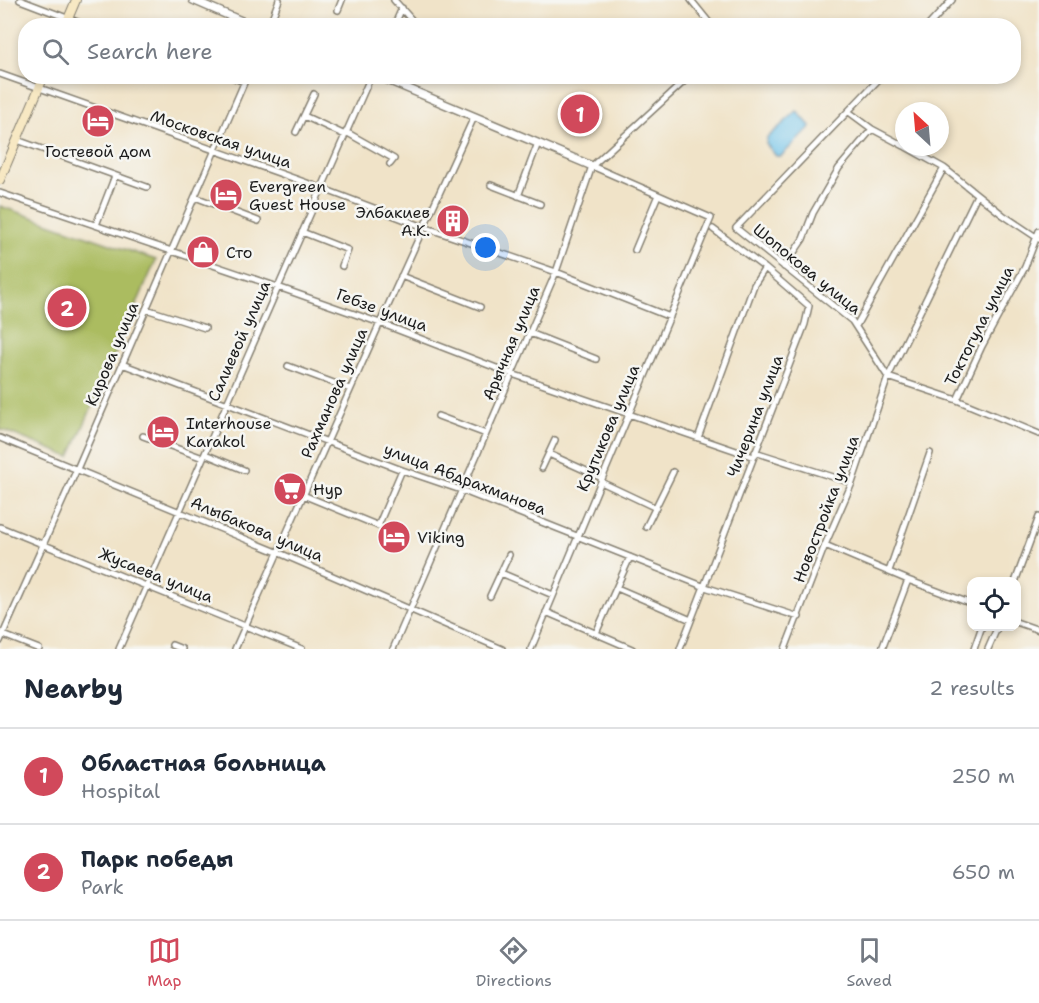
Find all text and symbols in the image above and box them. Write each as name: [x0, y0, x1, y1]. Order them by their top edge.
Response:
search box: [18, 18, 1021, 84]
icon: search: [39, 35, 72, 68]
text: Search here: [87, 37, 213, 66]
pin: 1: [560, 92, 600, 136]
north arrow: [895, 102, 949, 156]
hotel icon: Гостевой дом: [80, 103, 116, 139]
street label: Московская улица: [148, 105, 294, 173]
place label: Гостевой дом: [45, 141, 151, 162]
place label: Evergreen Guest House: [249, 176, 346, 215]
hotel icon: Evergreen Guest House: [208, 177, 244, 213]
place label: Элбакиев А.К.: [356, 202, 430, 241]
building icon: Элбакиев А.К.: [435, 203, 471, 239]
street label: Шопокова улица: [748, 219, 866, 319]
your location: [471, 233, 500, 262]
shop icon: Сто: [185, 234, 221, 270]
place label: Сто: [226, 242, 252, 263]
street label: Токтогула улица: [940, 262, 1018, 390]
street label: Салиевой улица: [203, 277, 275, 405]
street label: Арычная улица: [477, 282, 545, 403]
street label: Гебзе улица: [334, 284, 431, 336]
pin: 2: [48, 286, 86, 330]
street label: Кирова улица: [81, 299, 143, 409]
street label: Рахманова улица: [296, 324, 372, 461]
street label: Чичерина улица: [722, 352, 788, 480]
street label: Крутикова улица: [572, 361, 644, 495]
place label: Interhouse Karakol: [186, 413, 271, 452]
hotel icon: Interhouse Karakol: [145, 414, 181, 450]
street label: Новостройка улица: [788, 432, 864, 586]
street label: улица Абдрахманова: [381, 438, 549, 520]
supermarket icon: Нур: [272, 471, 308, 507]
place label: Нур: [313, 479, 343, 500]
street label: Алыбакова улица: [188, 492, 326, 566]
hotel icon: Viking: [376, 519, 412, 555]
place label: Viking: [417, 527, 465, 548]
street label: Жусаева улица: [96, 543, 216, 607]
map controls: [967, 577, 1021, 631]
button: locate: [967, 577, 1021, 631]
text: Nearby: [24, 671, 123, 706]
text: 2 results: [929, 675, 1015, 701]
text: Областная больница: [81, 749, 326, 778]
text: 1: [39, 763, 48, 789]
text: 250 m: [951, 763, 1015, 789]
text: Hospital: [81, 778, 160, 804]
text: Парк победы: [81, 845, 233, 874]
text: 2: [37, 859, 51, 885]
text: 650 m: [952, 859, 1015, 885]
text: Park: [81, 874, 124, 900]
tab: Map: [147, 934, 181, 991]
tab: Directions: [476, 934, 552, 991]
tab: Saved: [846, 934, 892, 991]

